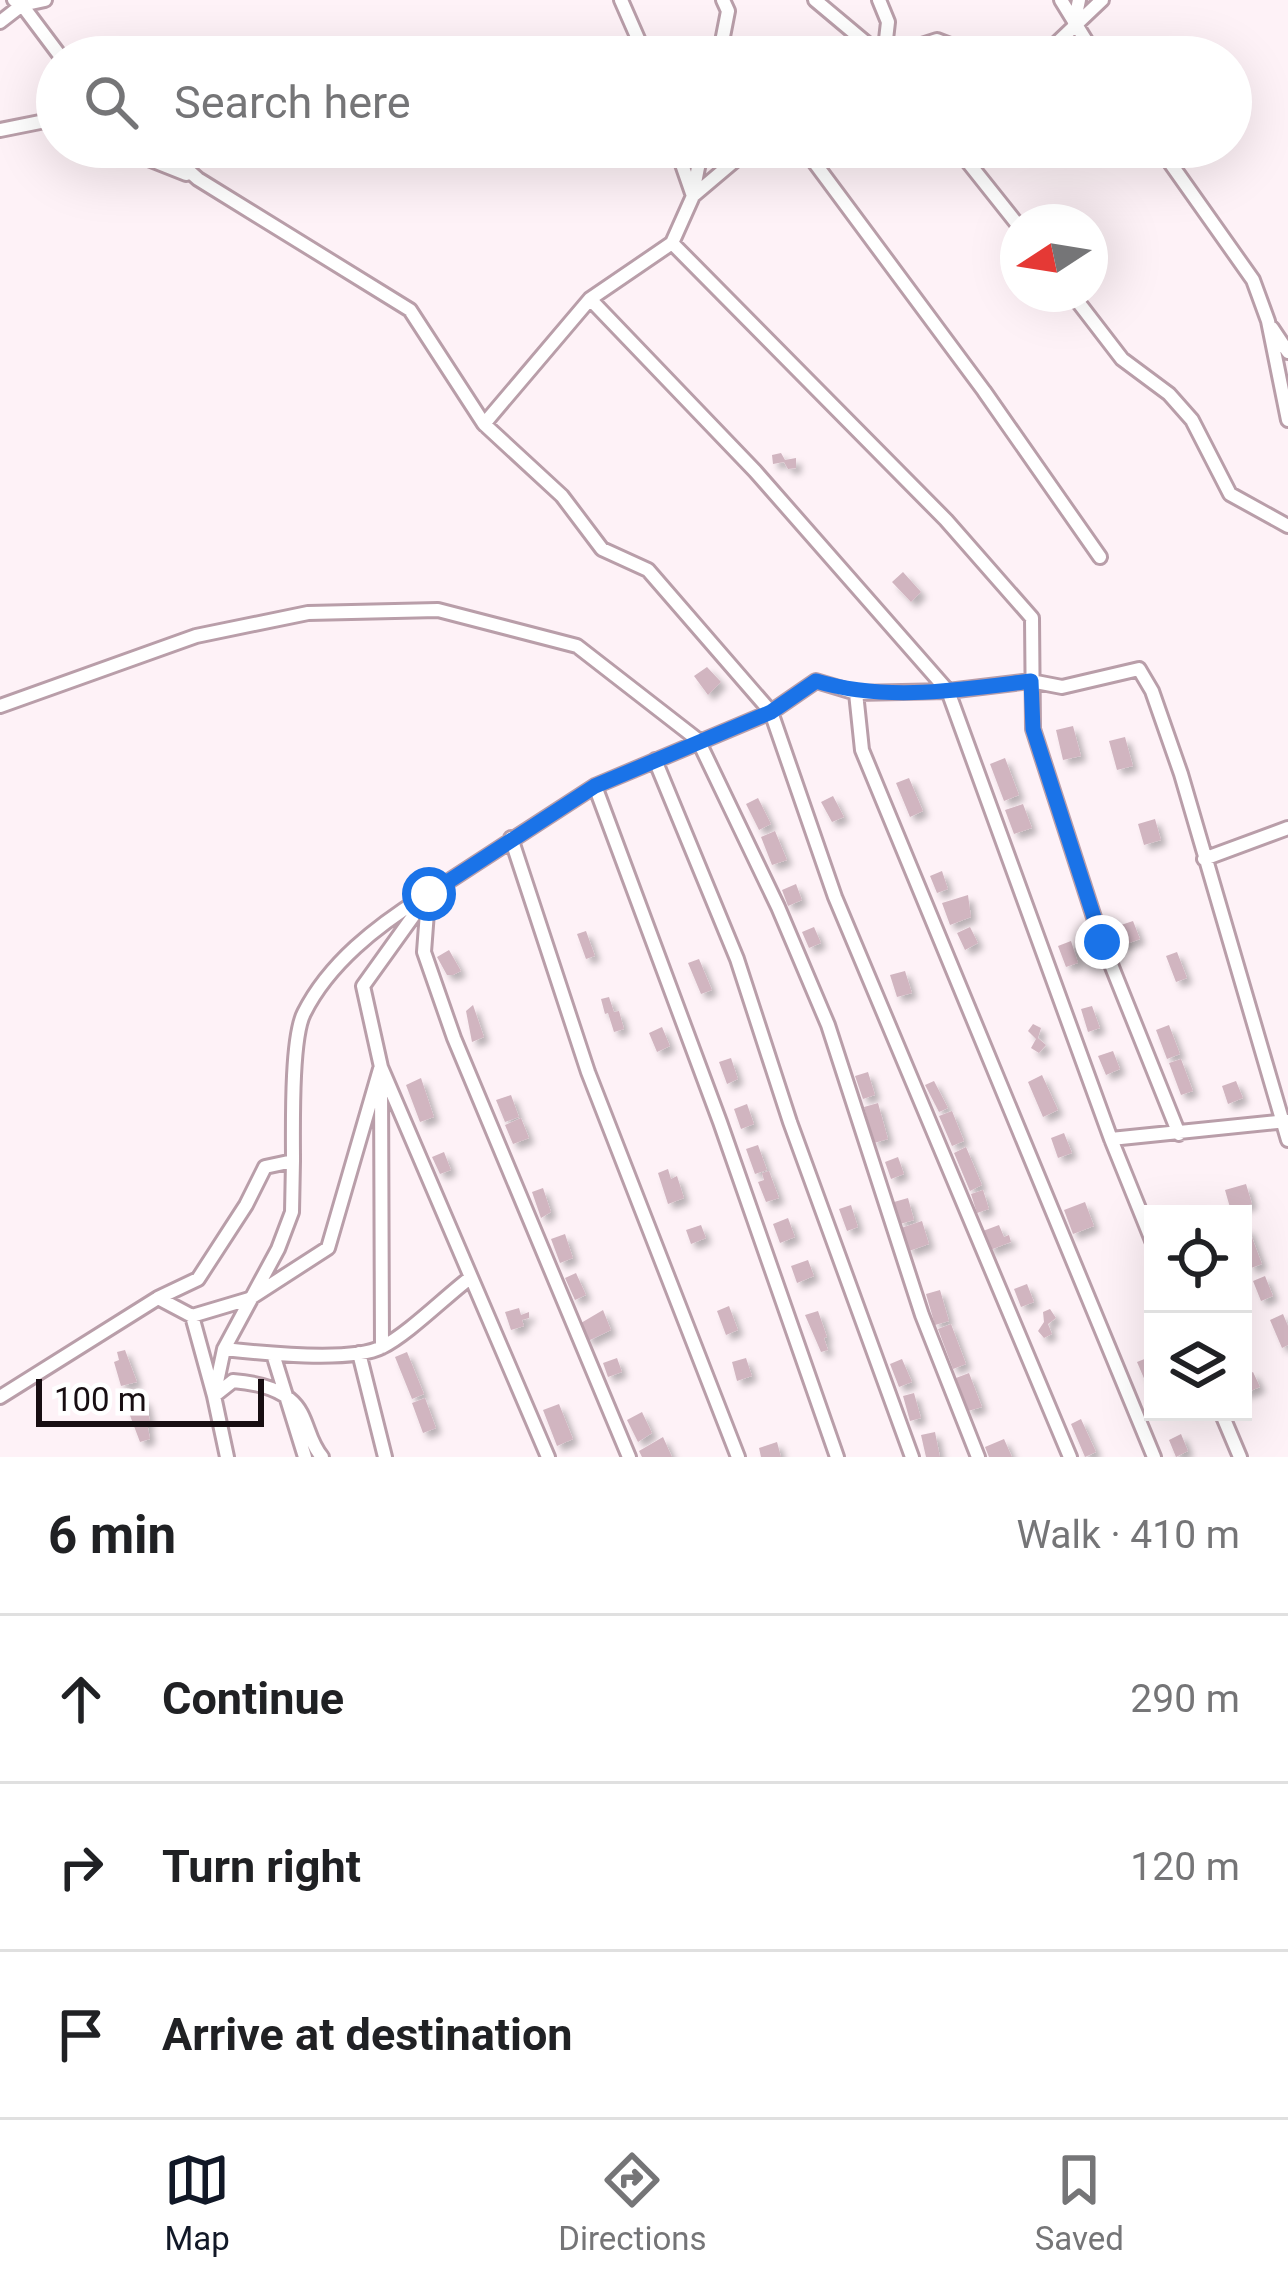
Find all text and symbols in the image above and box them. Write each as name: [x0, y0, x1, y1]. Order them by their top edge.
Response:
search box: [36, 36, 1252, 168]
icon: search: [78, 69, 144, 135]
text: Search here: [174, 76, 411, 129]
north arrow: [1000, 204, 1108, 312]
route start: [402, 867, 456, 921]
route end: [1075, 915, 1129, 969]
map controls: [1144, 1205, 1252, 1421]
button: locate: [1144, 1205, 1252, 1313]
button: layers: [1144, 1313, 1252, 1421]
scale bar: [36, 1373, 264, 1426]
text: 100 m: [54, 1380, 147, 1419]
text: 6 min: [48, 1506, 176, 1565]
text: Walk · 410 m: [1016, 1512, 1240, 1558]
icon: ahead: [48, 1666, 114, 1732]
text: Continue: [162, 1672, 344, 1725]
text: 290 m: [1130, 1676, 1240, 1722]
icon: right: [48, 1834, 114, 1900]
text: Turn right: [162, 1840, 361, 1893]
text: 120 m: [1130, 1844, 1240, 1890]
icon: arrive: [48, 2002, 114, 2068]
text: Arrive at destination: [162, 2008, 573, 2061]
tab: Map: [164, 2147, 230, 2258]
tab: Directions: [558, 2147, 707, 2258]
tab: Saved: [1035, 2147, 1124, 2258]

